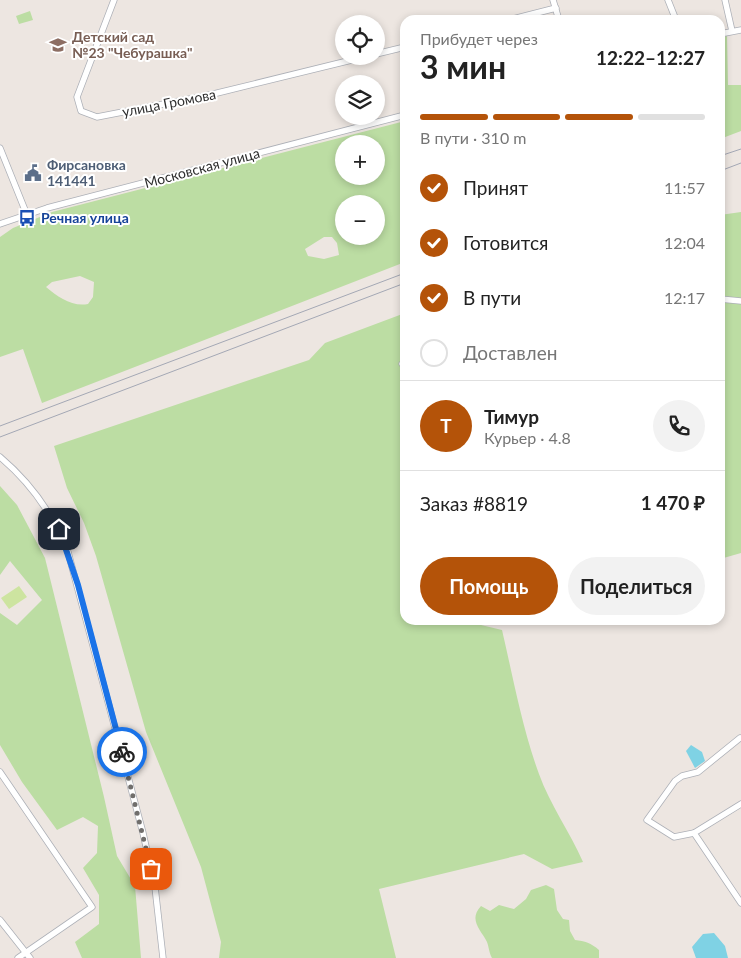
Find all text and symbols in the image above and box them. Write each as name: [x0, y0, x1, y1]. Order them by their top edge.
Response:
map controls: [335, 15, 385, 245]
button: locate: [335, 15, 385, 65]
place label: Детский сад №23 "Чебурашка": [72, 28, 192, 61]
text: Прибудет через: [420, 29, 538, 48]
school or university icon: Детский сад №23 "Чебурашка": [48, 35, 68, 55]
text: 12:22–12:27: [596, 46, 705, 69]
text: 3 мин: [420, 47, 506, 86]
button: layers: [335, 75, 385, 125]
street label: улица Громова: [121, 85, 217, 120]
text: В пути · 310 m: [420, 128, 526, 147]
button: +: [335, 135, 385, 185]
street label: Московская улица: [142, 144, 262, 191]
place label: Фирсановка 141441: [47, 156, 126, 189]
public building icon: Фирсановка 141441: [23, 163, 43, 183]
icon: check: [420, 174, 448, 202]
text: Принят: [463, 176, 528, 199]
text: 11:57: [664, 178, 705, 197]
button: −: [335, 195, 385, 245]
bus stop icon: Речная улица: [17, 208, 37, 228]
place label: Речная улица: [41, 209, 129, 226]
icon: check: [420, 229, 448, 257]
text: Готовится: [463, 231, 548, 254]
text: 12:04: [664, 233, 705, 252]
icon: check: [420, 284, 448, 312]
text: В пути: [463, 286, 521, 309]
text: 12:17: [664, 288, 705, 307]
text: Доставлен: [463, 341, 557, 364]
button: phone: [653, 400, 705, 452]
text: Тимур: [484, 405, 539, 428]
text: Т: [440, 414, 452, 437]
text: Курьер · 4.8: [484, 428, 571, 447]
text: 1 470 ₽: [641, 491, 705, 514]
text: Заказ #8819: [420, 492, 528, 515]
pin: [38, 508, 80, 550]
icon: home: [45, 515, 73, 543]
button: Помощь: [420, 557, 558, 615]
button: Поделиться: [568, 557, 705, 615]
courier: [97, 727, 147, 777]
icon: bike: [108, 738, 136, 766]
pin: [130, 848, 172, 890]
icon: bag: [137, 855, 165, 883]

